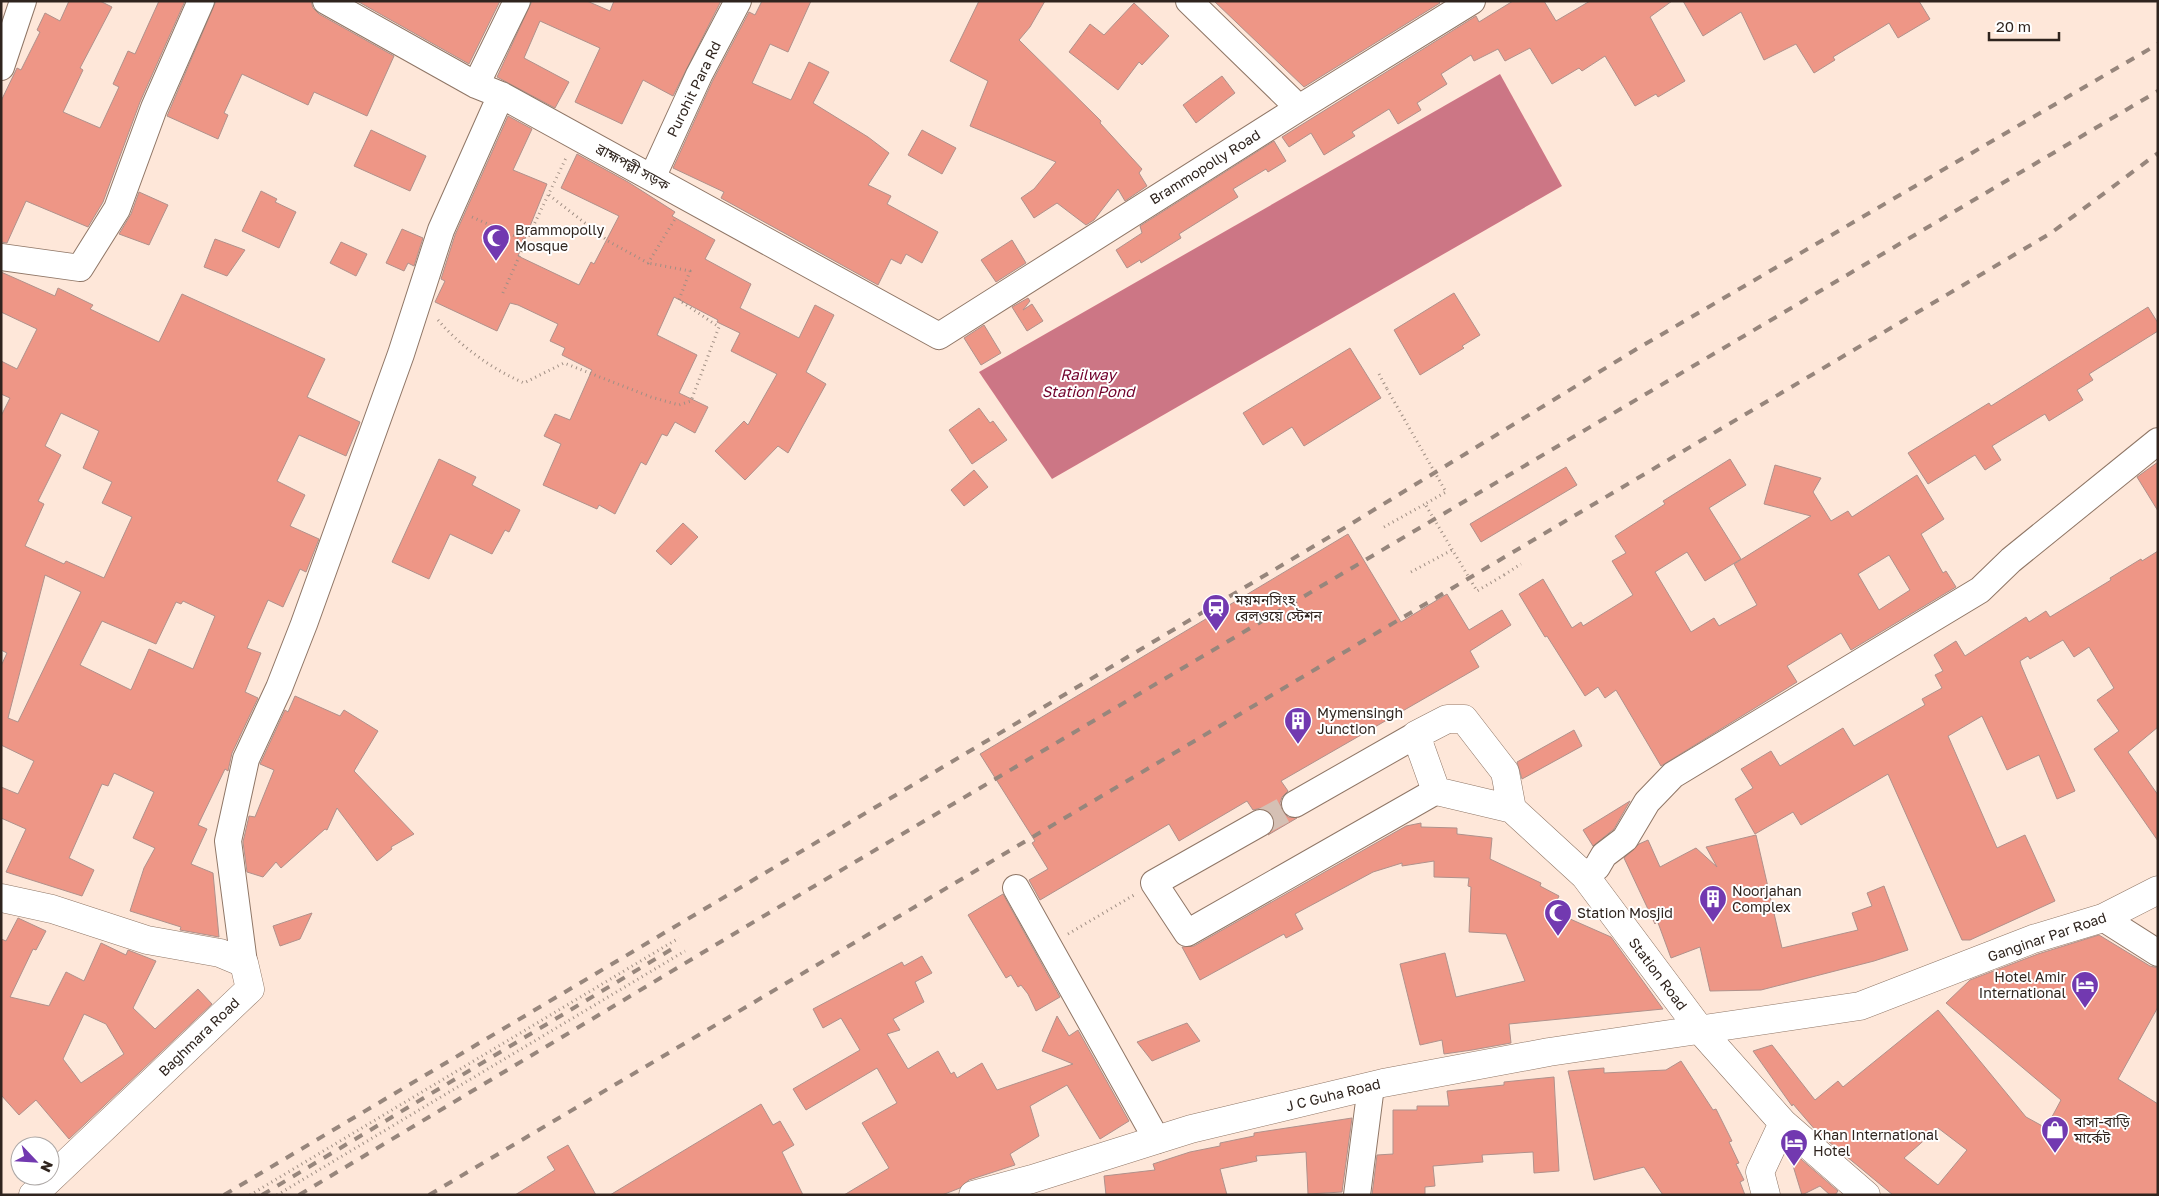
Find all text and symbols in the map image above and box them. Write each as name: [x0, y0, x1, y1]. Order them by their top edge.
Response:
scale bar: [1989, 10, 2059, 42]
text: 20 m: [1996, 17, 2031, 35]
street label: Purohit Para Rd: [663, 38, 724, 139]
street label: Brammopolly Road: [1146, 126, 1263, 207]
street label: ব্রাহ্মপল্লী সড়ক: [593, 139, 673, 194]
place label: Brammopolly Mosque: [515, 221, 604, 254]
mosque icon: Brammopolly Mosque: [481, 223, 511, 262]
water label: Railway Station Pond: [1042, 365, 1136, 400]
place label: ময়মনসিংহ রেলওয়ে স্টেশন: [1234, 591, 1323, 624]
station icon: ময়মনসিংহ রেলওয়ে স্টেশন: [1201, 593, 1231, 632]
place label: Mymensingh Junction: [1317, 704, 1403, 737]
building icon: Mymensingh Junction: [1283, 706, 1313, 745]
place label: Noorjahan Complex: [1732, 882, 1802, 915]
building icon: Noorjahan Complex: [1698, 884, 1728, 923]
mosque icon: Station Mosjid: [1543, 898, 1573, 937]
place label: Station Mosjid: [1577, 904, 1673, 921]
street label: Ganginar Par Road: [1985, 908, 2108, 965]
street label: Station Road: [1626, 934, 1691, 1013]
place label: Hotel Amir International: [1979, 968, 2067, 1001]
hotel icon: Hotel Amir International: [2070, 970, 2100, 1009]
street label: Baghmara Road: [155, 994, 243, 1080]
street label: J C Guha Road: [1284, 1075, 1382, 1114]
place label: বাসা-বাড়ি মার্কেট: [2073, 1113, 2131, 1146]
shop icon: বাসা-বাড়ি মার্কেট: [2040, 1115, 2070, 1154]
place label: Khan International Hotel: [1813, 1126, 1938, 1159]
hotel icon: Khan International Hotel: [1779, 1128, 1809, 1167]
north arrow: [10, 1136, 60, 1186]
text: N: [37, 1158, 57, 1175]

